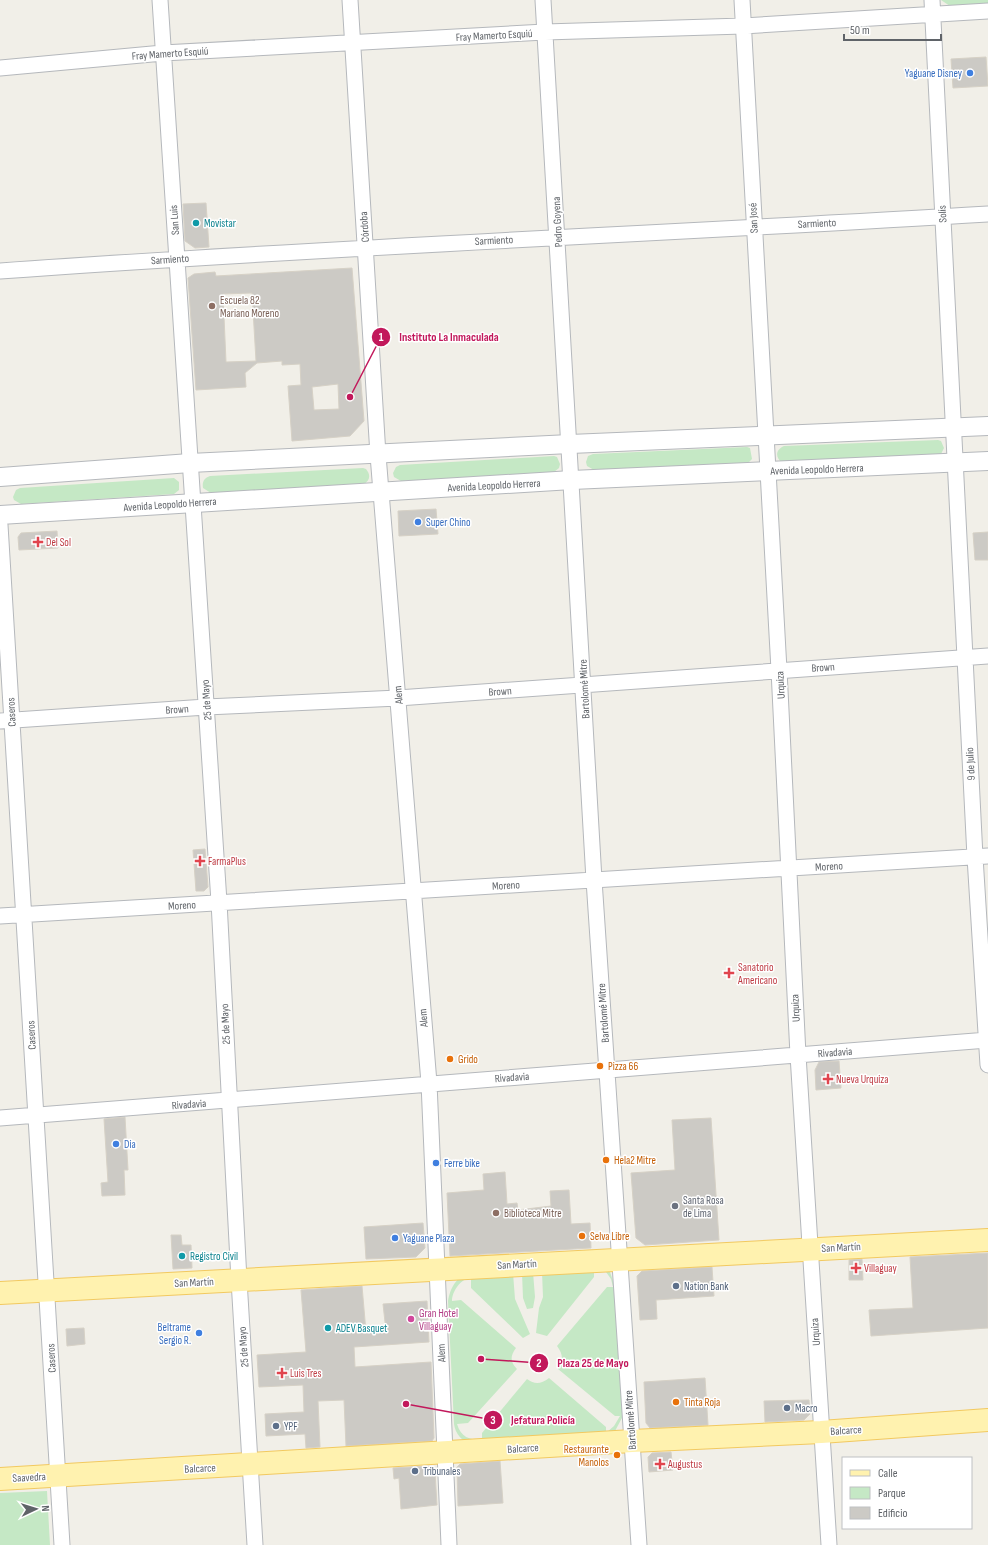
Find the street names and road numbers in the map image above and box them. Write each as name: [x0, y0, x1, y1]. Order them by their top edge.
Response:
street label: Fray Mamerto Esquiú: [455, 27, 533, 44]
street label: Fray Mamerto Esquiú: [131, 44, 209, 63]
street label: Pedro Goyena: [550, 196, 565, 248]
street label: San José: [746, 202, 761, 234]
street label: San Luis: [167, 204, 182, 235]
street label: Solís: [936, 205, 949, 223]
street label: Córdoba: [357, 211, 372, 243]
street label: Sarmiento: [798, 216, 837, 231]
street label: Sarmiento: [475, 233, 514, 248]
street label: Sarmiento: [151, 252, 190, 267]
street label: Avenida Leopoldo Herrera: [769, 461, 864, 478]
street label: Avenida Leopoldo Herrera: [446, 477, 541, 494]
street label: Avenida Leopoldo Herrera: [122, 495, 217, 514]
street label: Bartolomé Mitre: [576, 659, 593, 719]
street label: Brown: [811, 660, 835, 675]
street label: Urquiza: [773, 671, 788, 699]
street label: 25 de Mayo: [199, 679, 214, 721]
street label: Brown: [488, 684, 512, 699]
street label: Alem: [391, 685, 406, 706]
street label: Caseros: [4, 697, 19, 727]
street label: Brown: [165, 702, 189, 717]
street label: 9 de Julio: [963, 747, 978, 781]
street label: Moreno: [815, 859, 844, 874]
street label: Moreno: [492, 878, 521, 893]
street label: Moreno: [168, 898, 197, 913]
street label: Bartolomé Mitre: [595, 983, 612, 1043]
street label: Urquiza: [788, 994, 803, 1022]
street label: 25 de Mayo: [218, 1003, 233, 1045]
street label: Alem: [416, 1008, 431, 1029]
street label: Caseros: [24, 1020, 39, 1050]
street label: Rivadavia: [817, 1045, 853, 1060]
street label: Rivadavia: [494, 1070, 530, 1085]
street label: Rivadavia: [171, 1097, 207, 1112]
street label: San Martín: [821, 1240, 861, 1255]
street label: San Martín: [497, 1257, 537, 1272]
street label: San Martín: [174, 1275, 214, 1290]
street label: Urquiza: [808, 1318, 823, 1346]
street label: 25 de Mayo: [236, 1326, 251, 1368]
street label: Caseros: [44, 1343, 59, 1373]
street label: Alem: [435, 1343, 449, 1363]
street label: Bartolomé Mitre: [622, 1390, 639, 1450]
street label: Balcarce: [830, 1423, 862, 1438]
street label: Balcarce: [507, 1441, 539, 1456]
street label: Balcarce: [184, 1461, 216, 1476]
street label: Saavedra: [12, 1470, 46, 1485]

